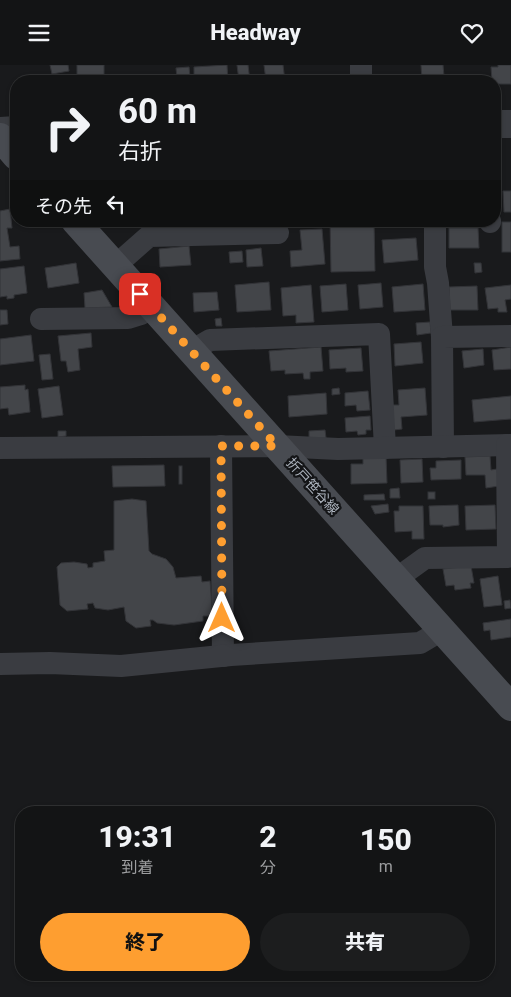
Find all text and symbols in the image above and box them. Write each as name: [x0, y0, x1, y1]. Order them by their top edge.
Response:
icon: menu: [25, 19, 53, 47]
icon: heart: [458, 19, 486, 47]
text: Headway: [210, 20, 301, 45]
text: 60 m: [118, 91, 197, 132]
icon: right: [35, 95, 100, 160]
text: 右折: [118, 139, 162, 164]
icon: left: [102, 190, 130, 218]
text: その先: [35, 195, 92, 218]
pin: [119, 273, 161, 315]
icon: arrive: [126, 280, 154, 308]
street label: 折戸笹谷線: [284, 455, 342, 517]
position arrow: [195, 591, 247, 643]
text: 19:31: [98, 819, 176, 854]
text: 2: [259, 819, 277, 854]
text: 150: [360, 822, 412, 857]
text: m: [379, 857, 393, 876]
text: 到着: [121, 858, 153, 877]
text: 分: [260, 858, 276, 877]
button: 終了: [40, 913, 250, 971]
button: 共有: [260, 913, 470, 971]

